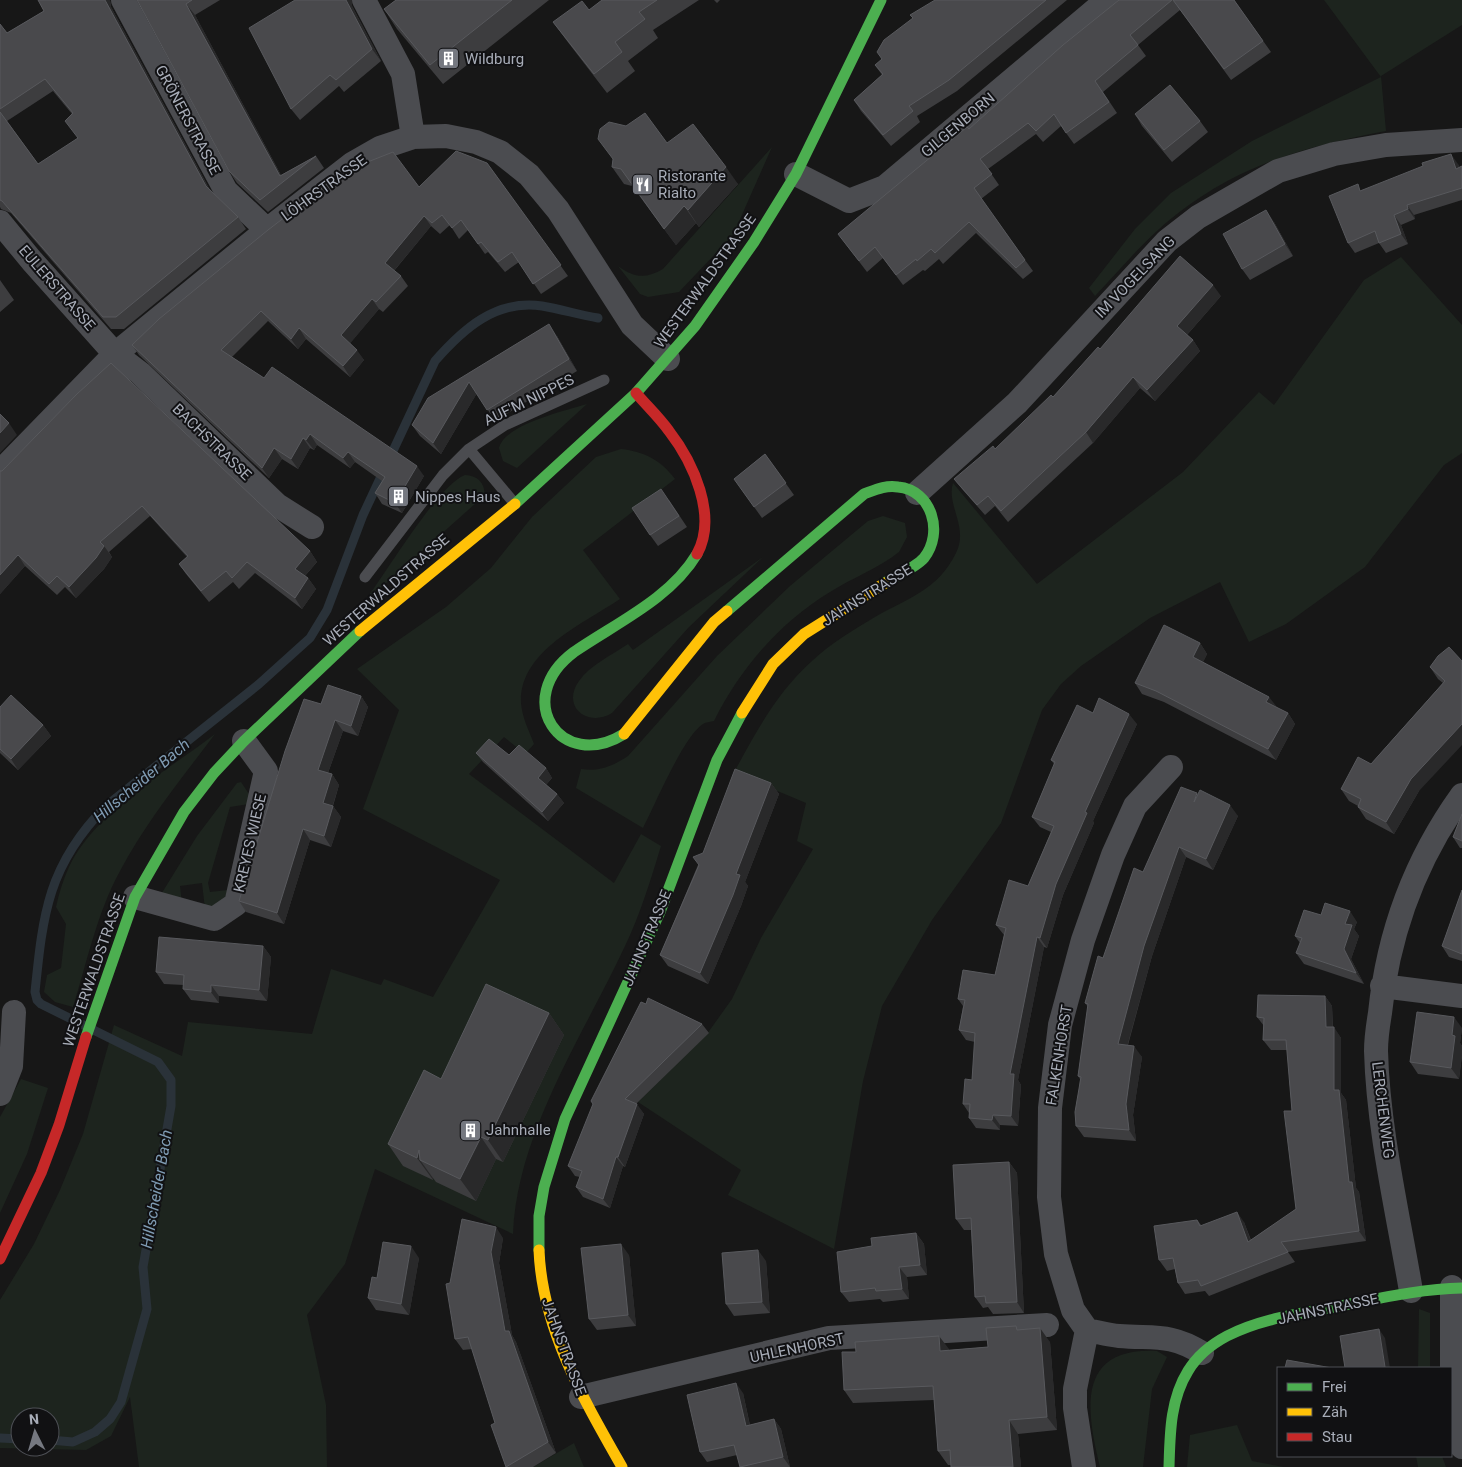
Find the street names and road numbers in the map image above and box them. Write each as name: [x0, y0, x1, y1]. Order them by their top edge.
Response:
street label: GRÖNERSTRASSE: [152, 62, 225, 178]
street label: GILGENBORN: [917, 89, 999, 161]
street label: LÖHRSTRASSE: [278, 151, 371, 225]
street label: WESTERWALDSTRASSE: [650, 210, 760, 352]
street label: IM VOGELSANG: [1091, 232, 1179, 322]
street label: EULERSTRASSE: [15, 242, 99, 335]
street label: AUF'M NIPPES: [481, 370, 577, 430]
street label: BACHSTRASSE: [169, 400, 256, 484]
street label: WESTERWALDSTRASSE: [319, 530, 453, 650]
street label: JAHNSTRASSE: [819, 560, 916, 630]
street label: KREYES WIESE: [230, 791, 270, 894]
street label: JAHNSTRASSE: [619, 887, 675, 989]
street label: WESTERWALDSTRASSE: [59, 890, 129, 1049]
street label: FALKENHORST: [1042, 1003, 1076, 1107]
street label: LERCHENWEG: [1368, 1060, 1398, 1160]
street label: JAHNSTRASSE: [1276, 1289, 1380, 1328]
street label: JAHNSTRASSE: [538, 1296, 590, 1399]
street label: UHLENHORST: [748, 1329, 846, 1367]

